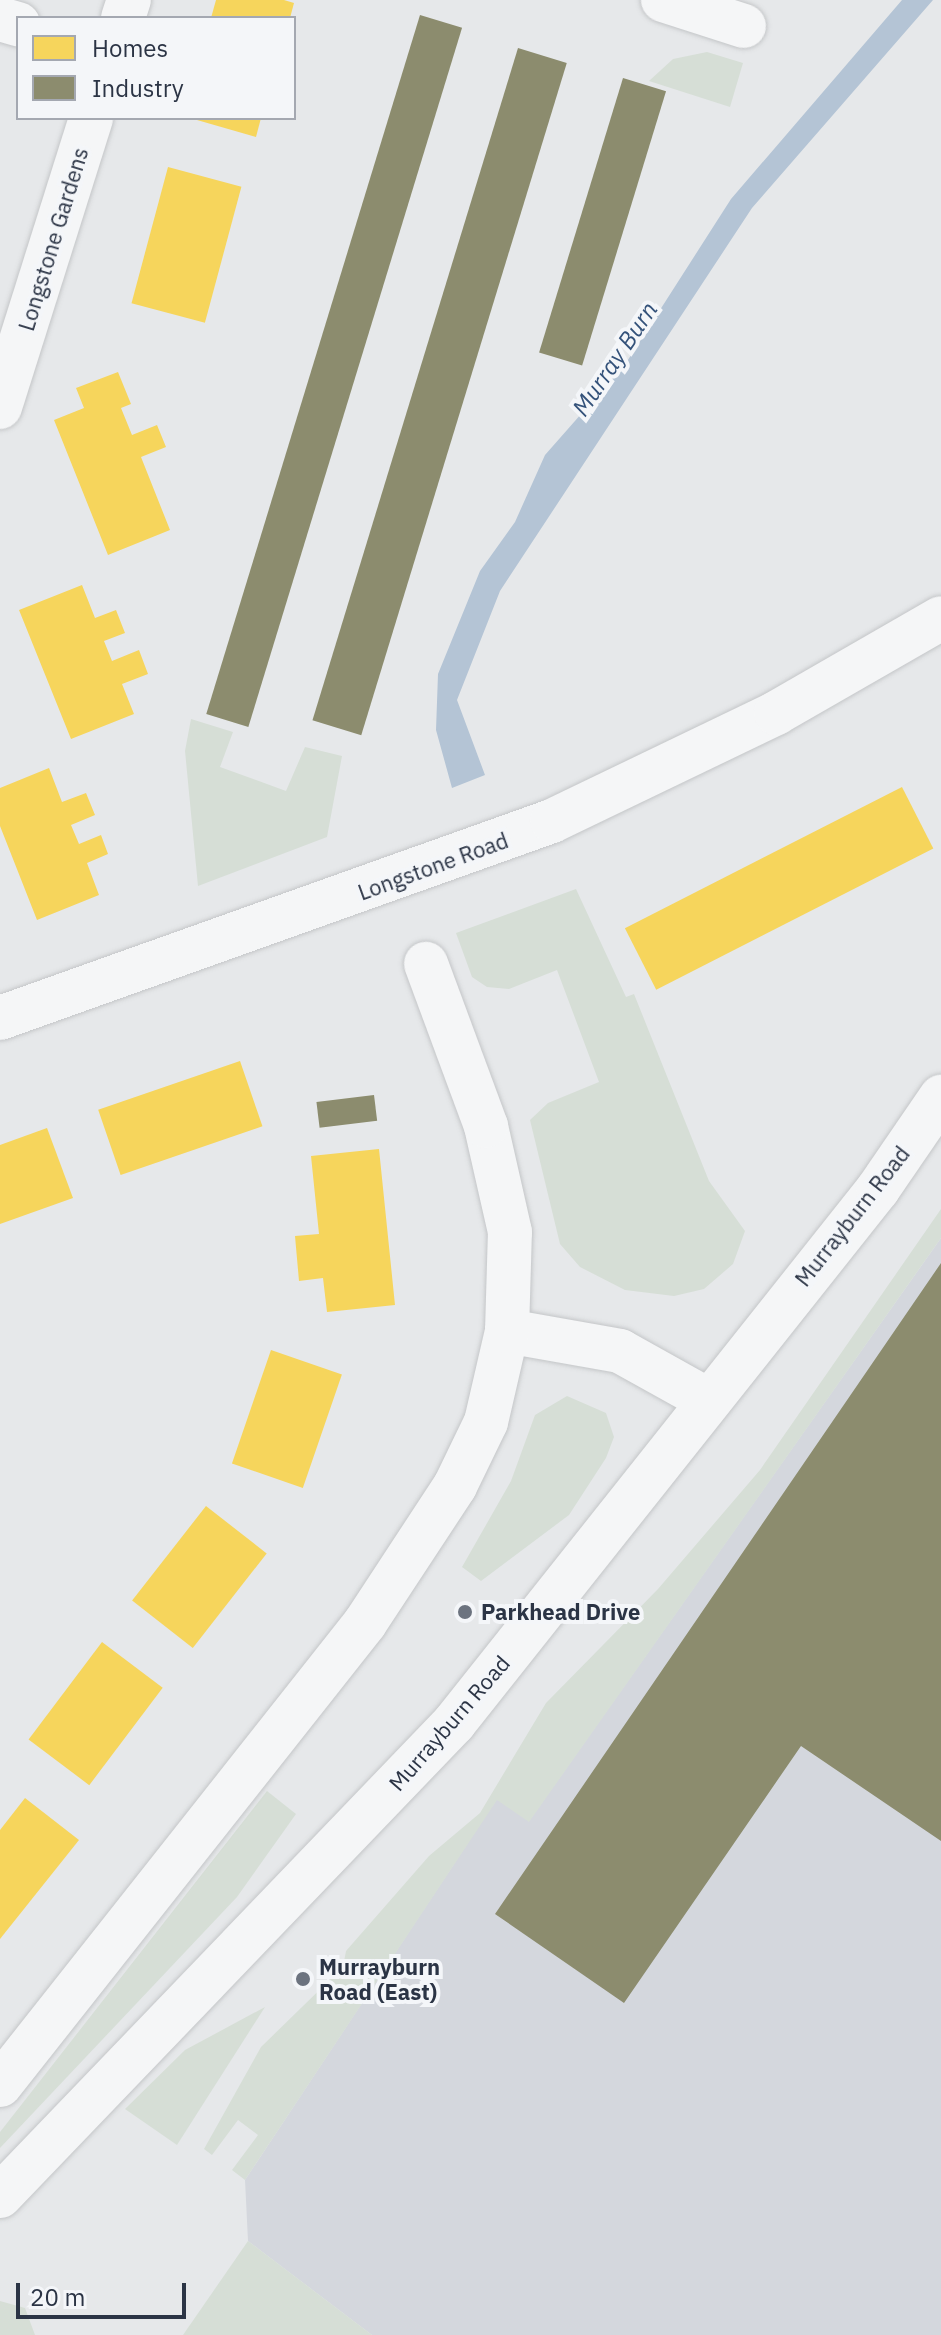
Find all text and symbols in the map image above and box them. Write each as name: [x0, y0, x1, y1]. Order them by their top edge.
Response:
legend: [16, 16, 296, 120]
text: Homes: [92, 32, 168, 64]
text: Industry: [92, 72, 184, 104]
street label: Longstone Gardens: [13, 144, 93, 334]
water label: Murray Burn: [566, 296, 664, 422]
street label: Longstone Road: [354, 827, 512, 905]
street label: Murrayburn Road: [789, 1141, 915, 1291]
place label: Parkhead Drive: [481, 1599, 640, 1625]
marker: Parkhead Drive: [456, 1603, 474, 1621]
street label: Murrayburn Road: [383, 1650, 515, 1796]
place label: Murrayburn Road (East): [319, 1953, 440, 2004]
marker: Murrayburn Road (East): [294, 1970, 312, 1988]
scale bar: [20, 2267, 190, 2317]
text: 20 m: [30, 2281, 85, 2313]

